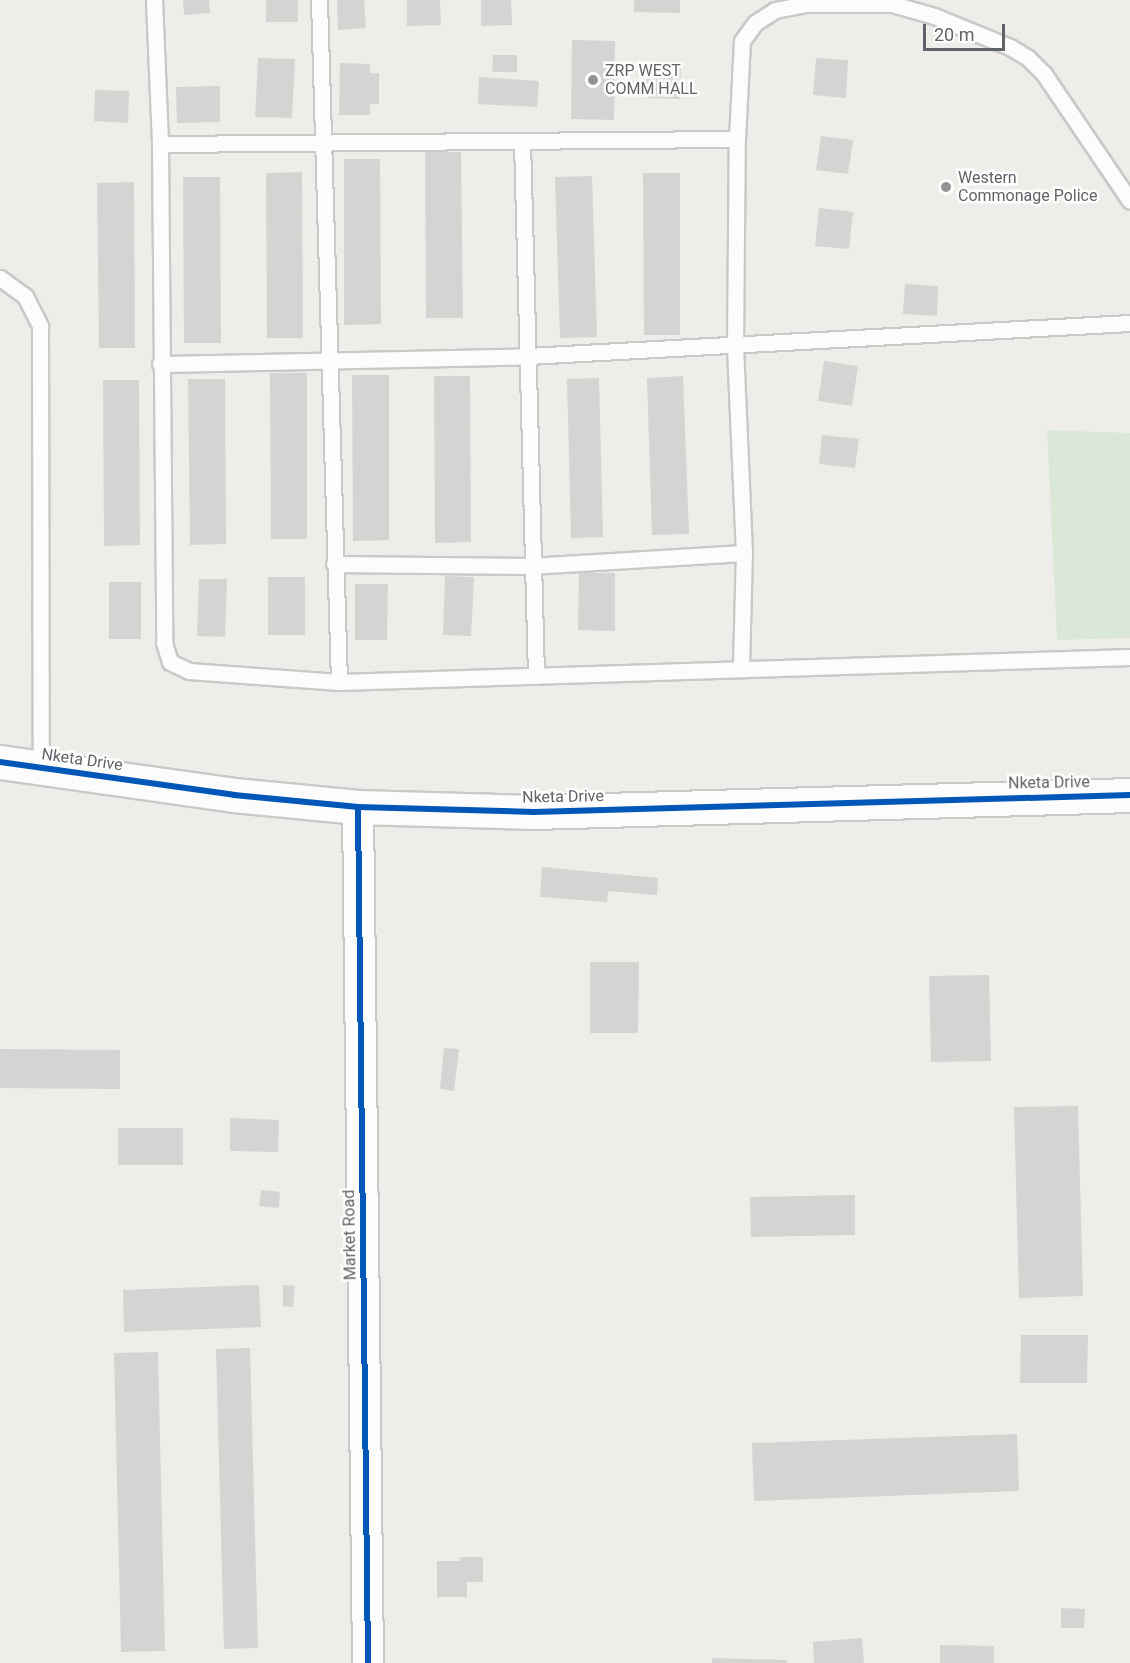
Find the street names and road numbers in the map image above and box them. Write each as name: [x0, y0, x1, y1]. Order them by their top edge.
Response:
street label: Nketa Drive: [40, 745, 124, 775]
street label: Nketa Drive: [1008, 773, 1090, 793]
street label: Nketa Drive: [522, 787, 604, 807]
street label: Market Road: [340, 1190, 360, 1280]

